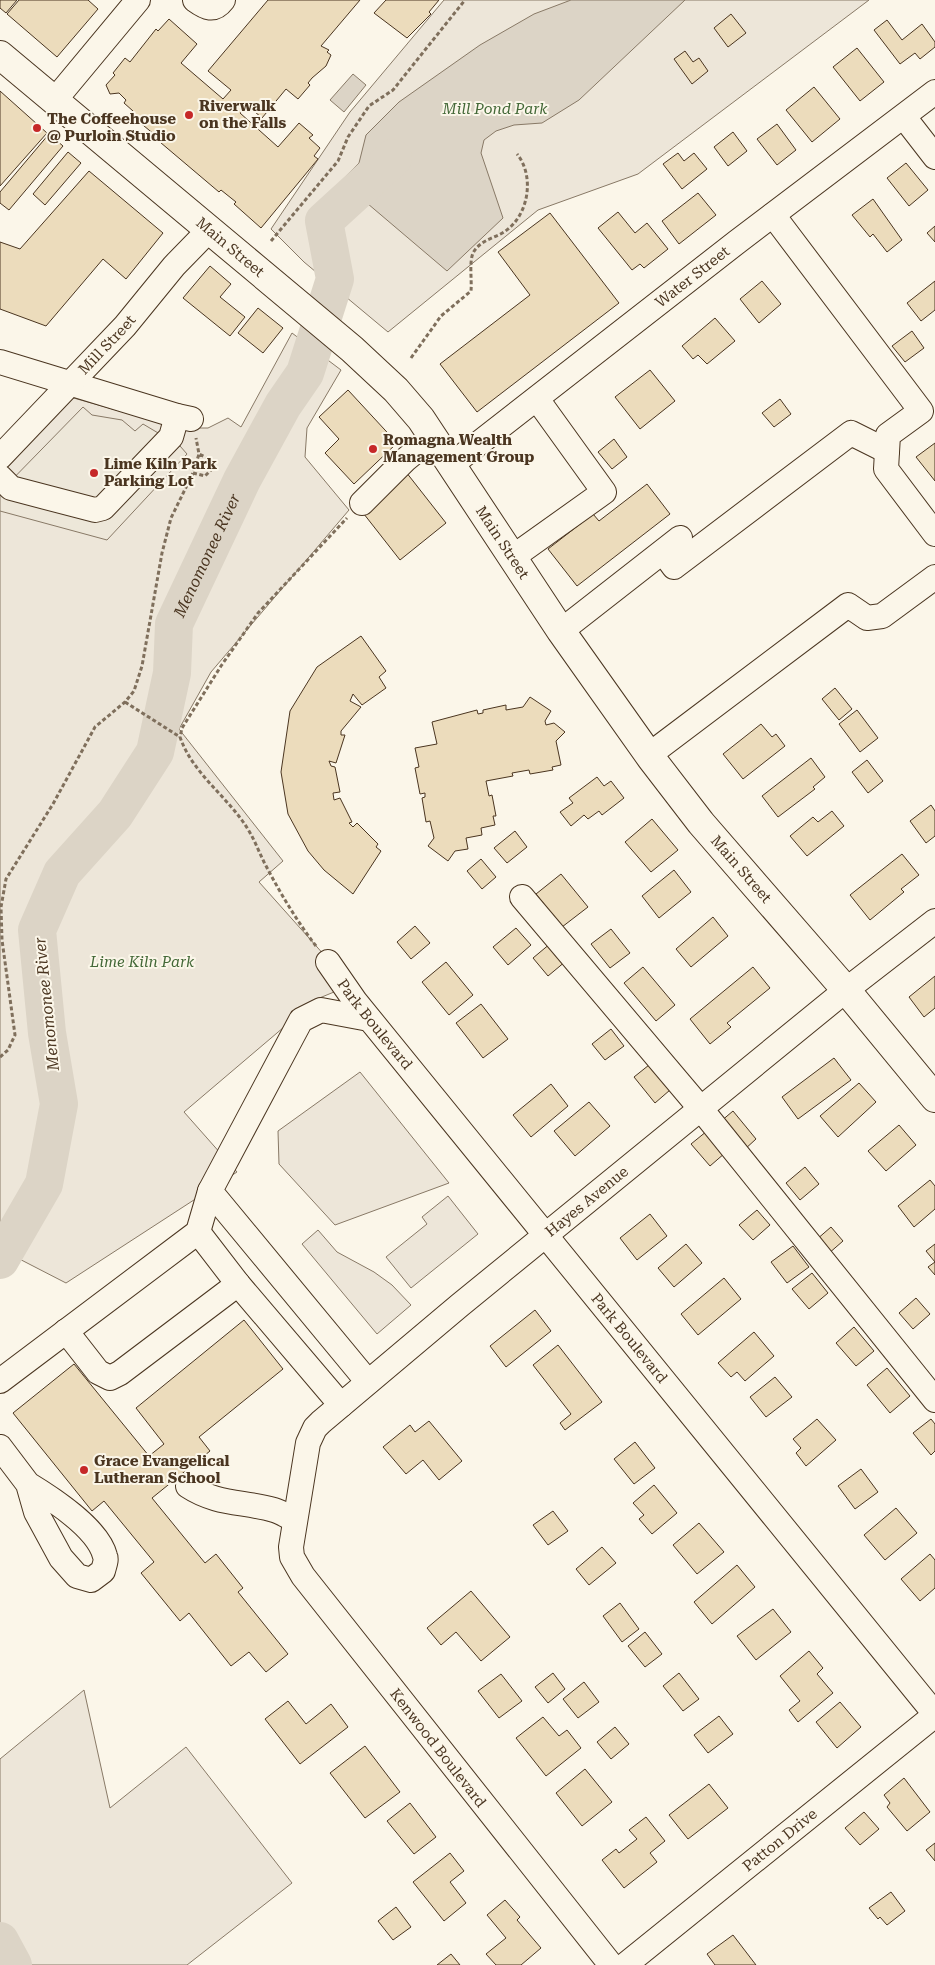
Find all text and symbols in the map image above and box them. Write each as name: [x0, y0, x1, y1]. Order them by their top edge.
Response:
place label: Riverwalk on the Falls: [199, 97, 286, 132]
park label: Mill Pond Park: [442, 100, 548, 118]
marker: Riverwalk on the Falls: [183, 109, 195, 121]
place label: The Coffeehouse @ Purloin Studio: [47, 110, 176, 145]
marker: The Coffeehouse @ Purloin Studio: [31, 122, 43, 134]
street label: Main Street: [192, 214, 268, 281]
street label: Water Street: [652, 242, 733, 311]
street label: Mill Street: [75, 311, 140, 378]
place label: Romagna Wealth Management Group: [383, 431, 534, 466]
marker: Romagna Wealth Management Group: [367, 443, 379, 455]
place label: Lime Kiln Park Parking Lot: [104, 455, 218, 490]
marker: Lime Kiln Park Parking Lot: [88, 467, 100, 479]
water label: Menomonee River: [169, 490, 244, 621]
street label: Main Street: [472, 503, 533, 583]
street label: Main Street: [707, 832, 776, 907]
water label: Menomonee River: [30, 936, 63, 1073]
park label: Lime Kiln Park: [89, 953, 195, 971]
street label: Park Boulevard: [334, 976, 416, 1074]
street label: Hayes Avenue: [542, 1162, 632, 1241]
street label: Park Boulevard: [587, 1290, 671, 1387]
place label: Grace Evangelical Lutheran School: [94, 1452, 230, 1487]
marker: Grace Evangelical Lutheran School: [78, 1464, 90, 1476]
street label: Kenwood Boulevard: [386, 1685, 490, 1811]
street label: Patton Drive: [739, 1805, 821, 1875]

